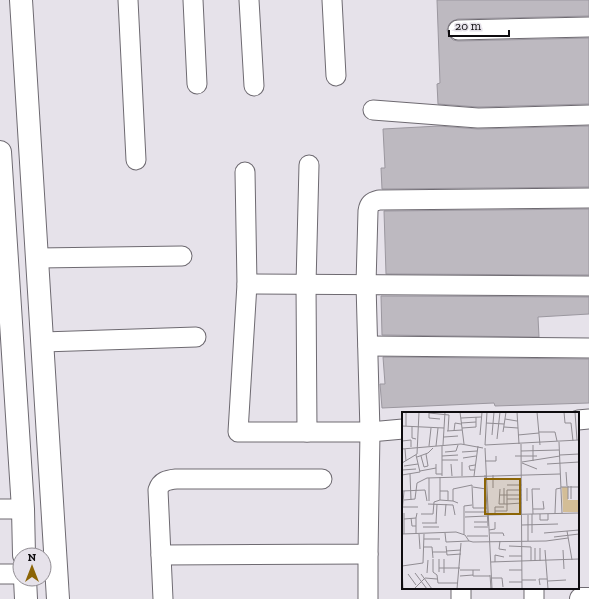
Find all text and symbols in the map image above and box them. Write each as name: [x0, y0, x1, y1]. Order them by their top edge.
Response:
scale bar: [449, 12, 509, 38]
text: 20 m: [455, 19, 482, 33]
inset map: [402, 412, 579, 589]
north arrow: [12, 547, 52, 587]
text: N: [28, 551, 37, 564]

